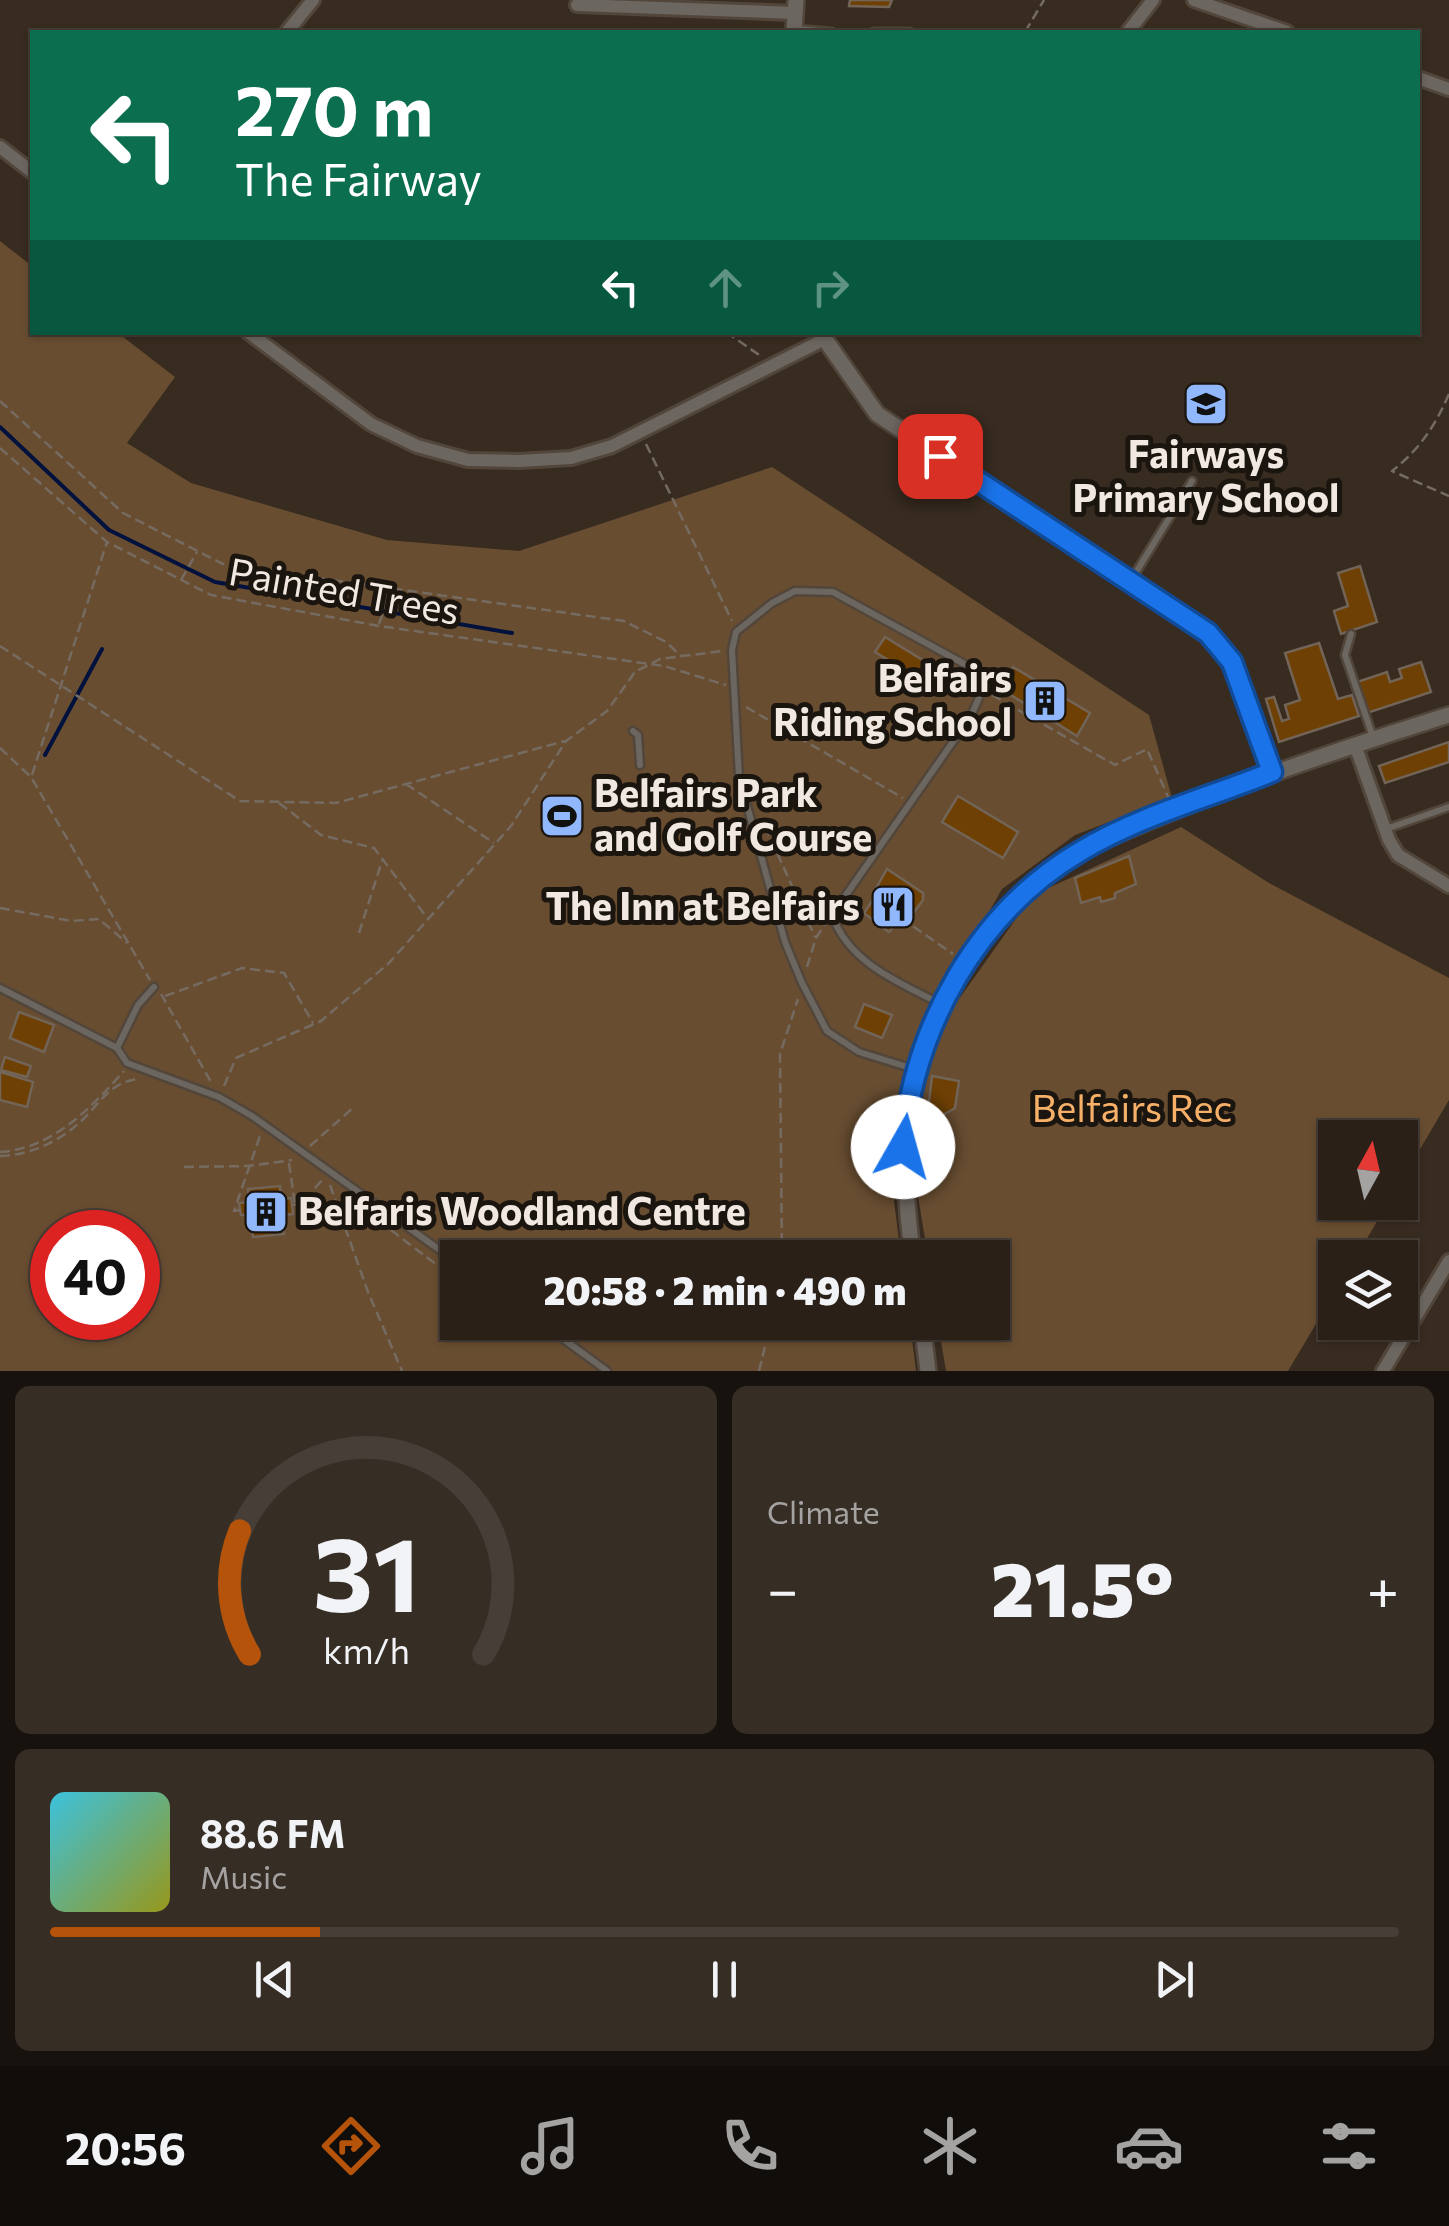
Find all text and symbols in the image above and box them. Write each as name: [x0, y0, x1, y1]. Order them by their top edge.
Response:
text: 270 m: [235, 65, 433, 150]
icon: left: [70, 70, 200, 200]
text: The Fairway: [235, 150, 482, 205]
icon: left: [593, 260, 648, 315]
icon: ahead: [698, 260, 753, 315]
icon: right: [803, 260, 858, 315]
school or university icon: Fairways Primary School: [1183, 381, 1229, 427]
pin: [898, 414, 983, 499]
icon: arrive: [913, 429, 968, 484]
place label: Fairways Primary School: [1073, 429, 1339, 520]
street label: Painted Trees: [226, 546, 463, 633]
place label: Belfairs Riding School: [773, 653, 1012, 744]
building icon: Belfairs Riding School: [1022, 678, 1068, 724]
place label: Belfairs Park and Golf Course: [594, 768, 872, 859]
sports icon: Belfairs Park and Golf Course: [539, 793, 585, 839]
place label: The Inn at Belfairs: [546, 881, 860, 928]
restaurant icon: The Inn at Belfairs: [870, 884, 916, 930]
park label: Belfairs Rec: [1032, 1083, 1232, 1130]
position arrow: [851, 1095, 955, 1199]
north arrow: [1318, 1120, 1418, 1220]
map controls: [1318, 1120, 1418, 1340]
place label: Belfaris Woodland Centre: [298, 1186, 746, 1233]
building icon: Belfaris Woodland Centre: [243, 1189, 289, 1235]
speed limit sign: 40: [30, 1210, 160, 1340]
button: layers: [1318, 1240, 1418, 1340]
text: 20:58 · 2 min · 490 m: [544, 1266, 906, 1313]
text: Climate: [767, 1491, 880, 1531]
text: 31: [312, 1506, 420, 1633]
text: 21.5°: [991, 1541, 1174, 1632]
text: −: [767, 1554, 798, 1621]
text: +: [1367, 1554, 1399, 1621]
text: km/h: [323, 1628, 409, 1671]
text: 88.6 FM: [200, 1809, 345, 1856]
text: Music: [200, 1856, 287, 1896]
icon: previous: [247, 1952, 302, 2007]
icon: pause: [697, 1952, 752, 2007]
icon: next: [1147, 1952, 1202, 2007]
icon: directions: [316, 2111, 386, 2181]
icon: music: [515, 2111, 585, 2181]
icon: phone: [715, 2111, 785, 2181]
icon: climate: [915, 2111, 985, 2181]
icon: car: [1114, 2111, 1184, 2181]
icon: filters: [1314, 2111, 1384, 2181]
text: 20:56: [65, 2119, 186, 2174]

